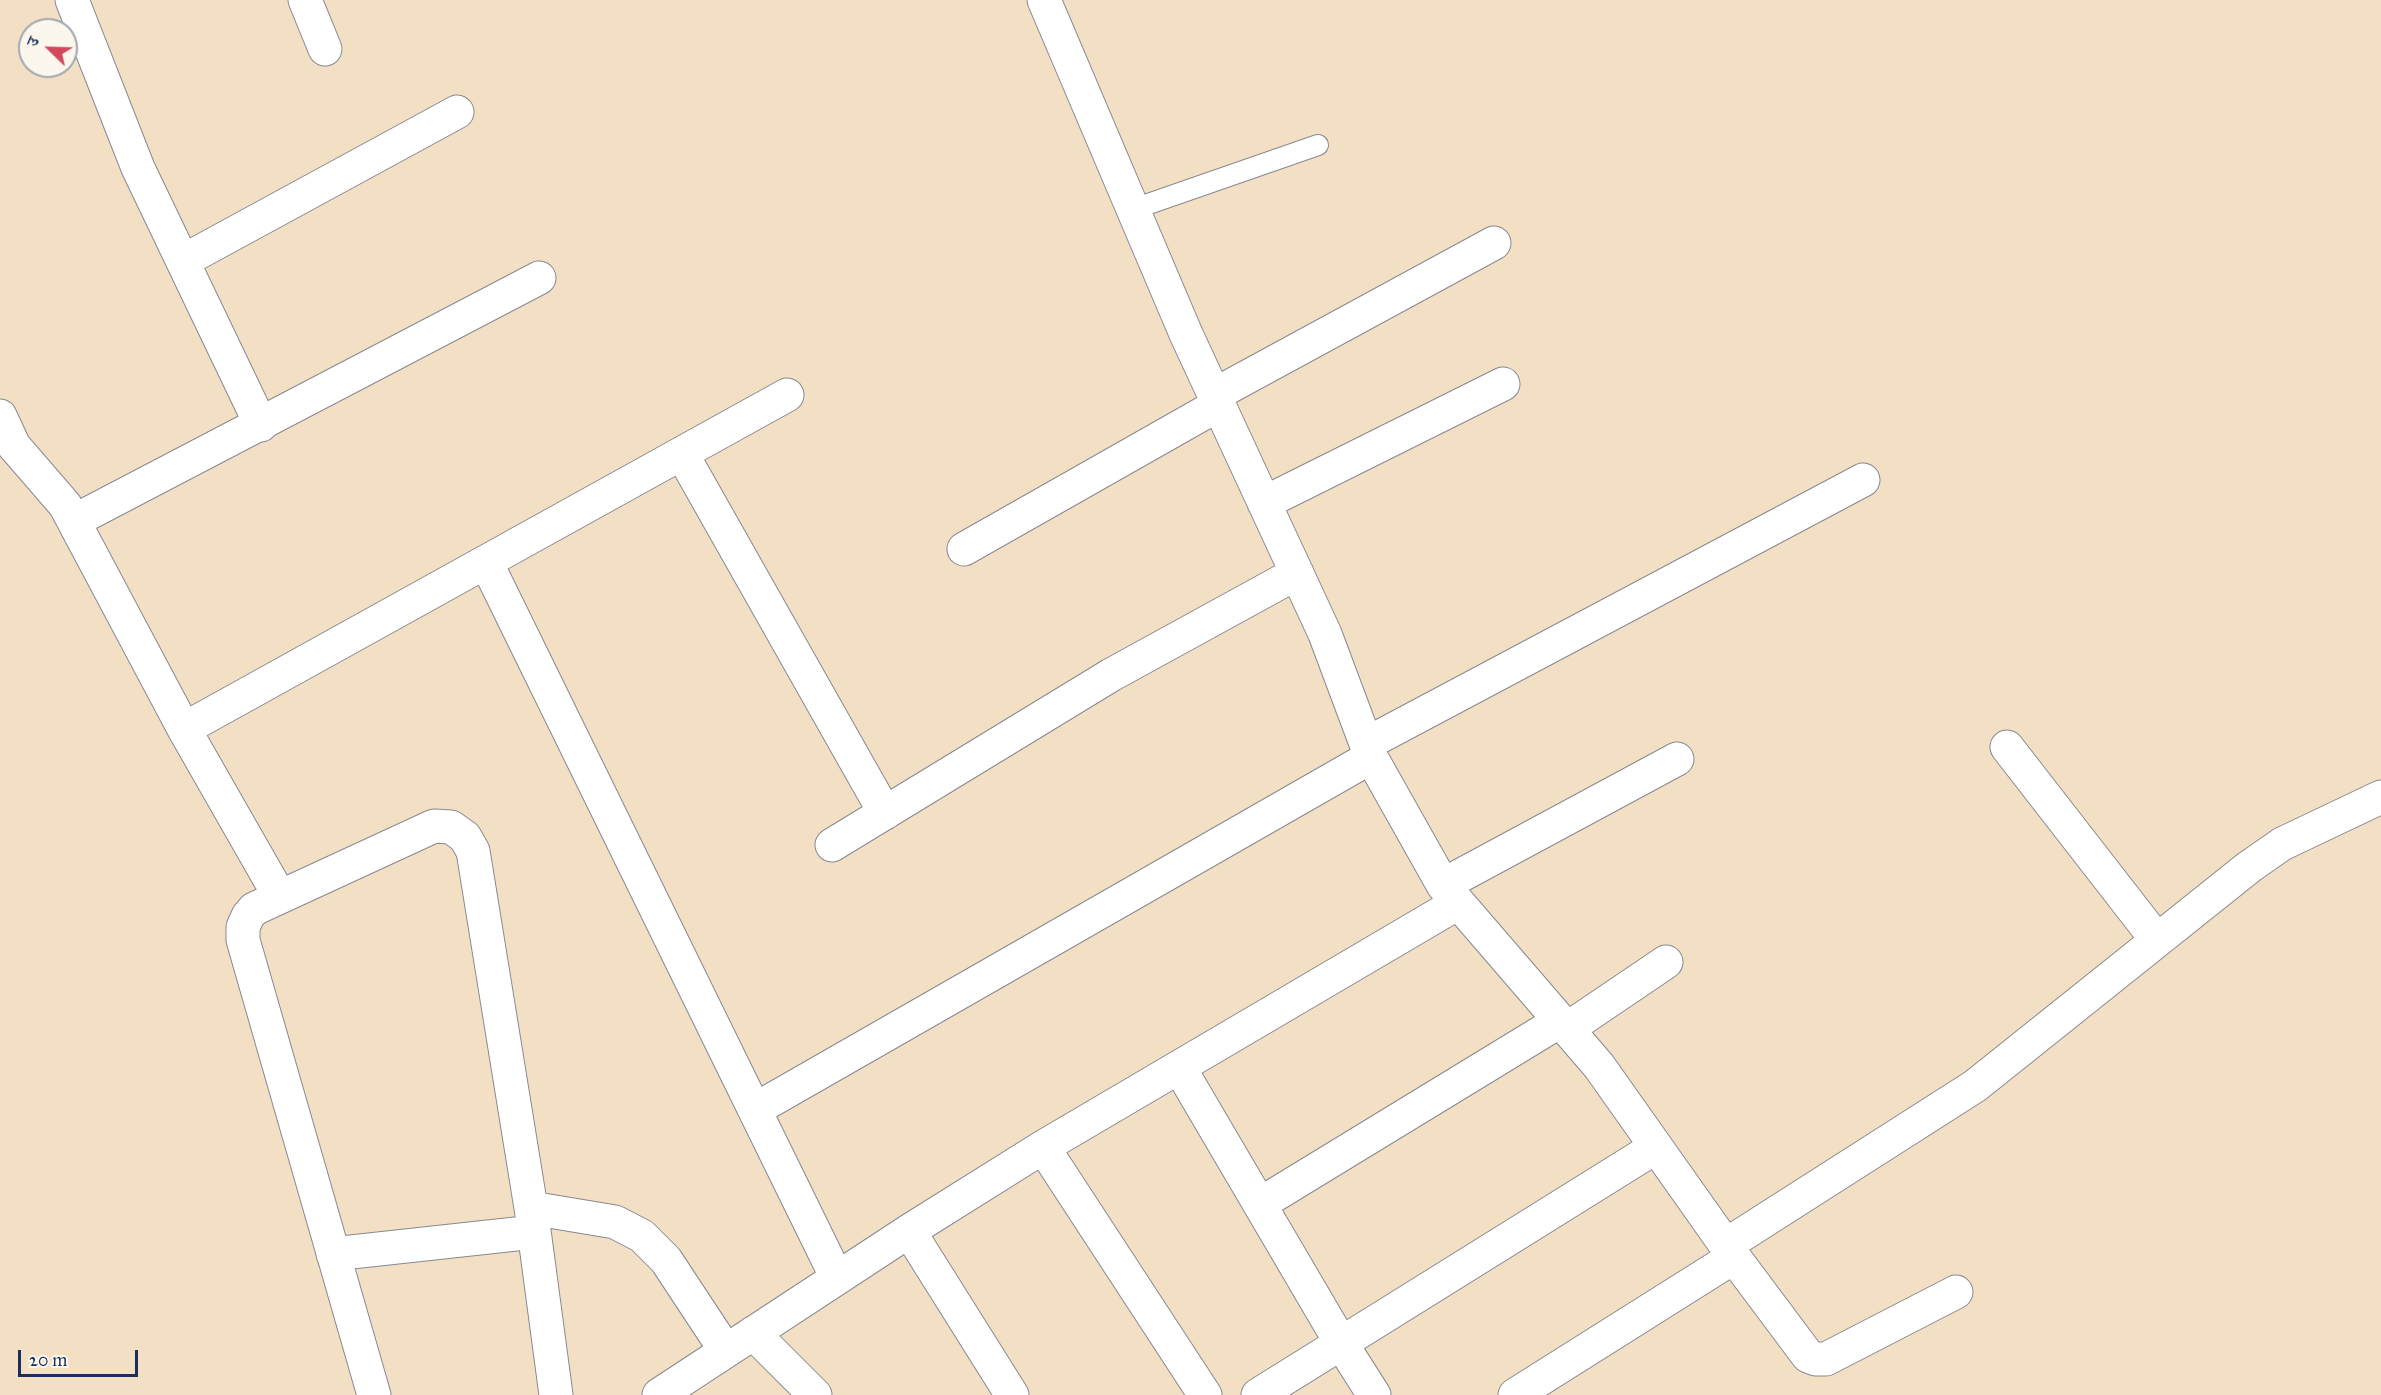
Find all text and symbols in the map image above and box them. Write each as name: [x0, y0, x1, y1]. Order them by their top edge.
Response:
north arrow: [18, 18, 78, 78]
text: उ: [22, 34, 43, 49]
scale bar: [21, 1338, 141, 1376]
text: 20 m: [29, 1349, 67, 1371]

